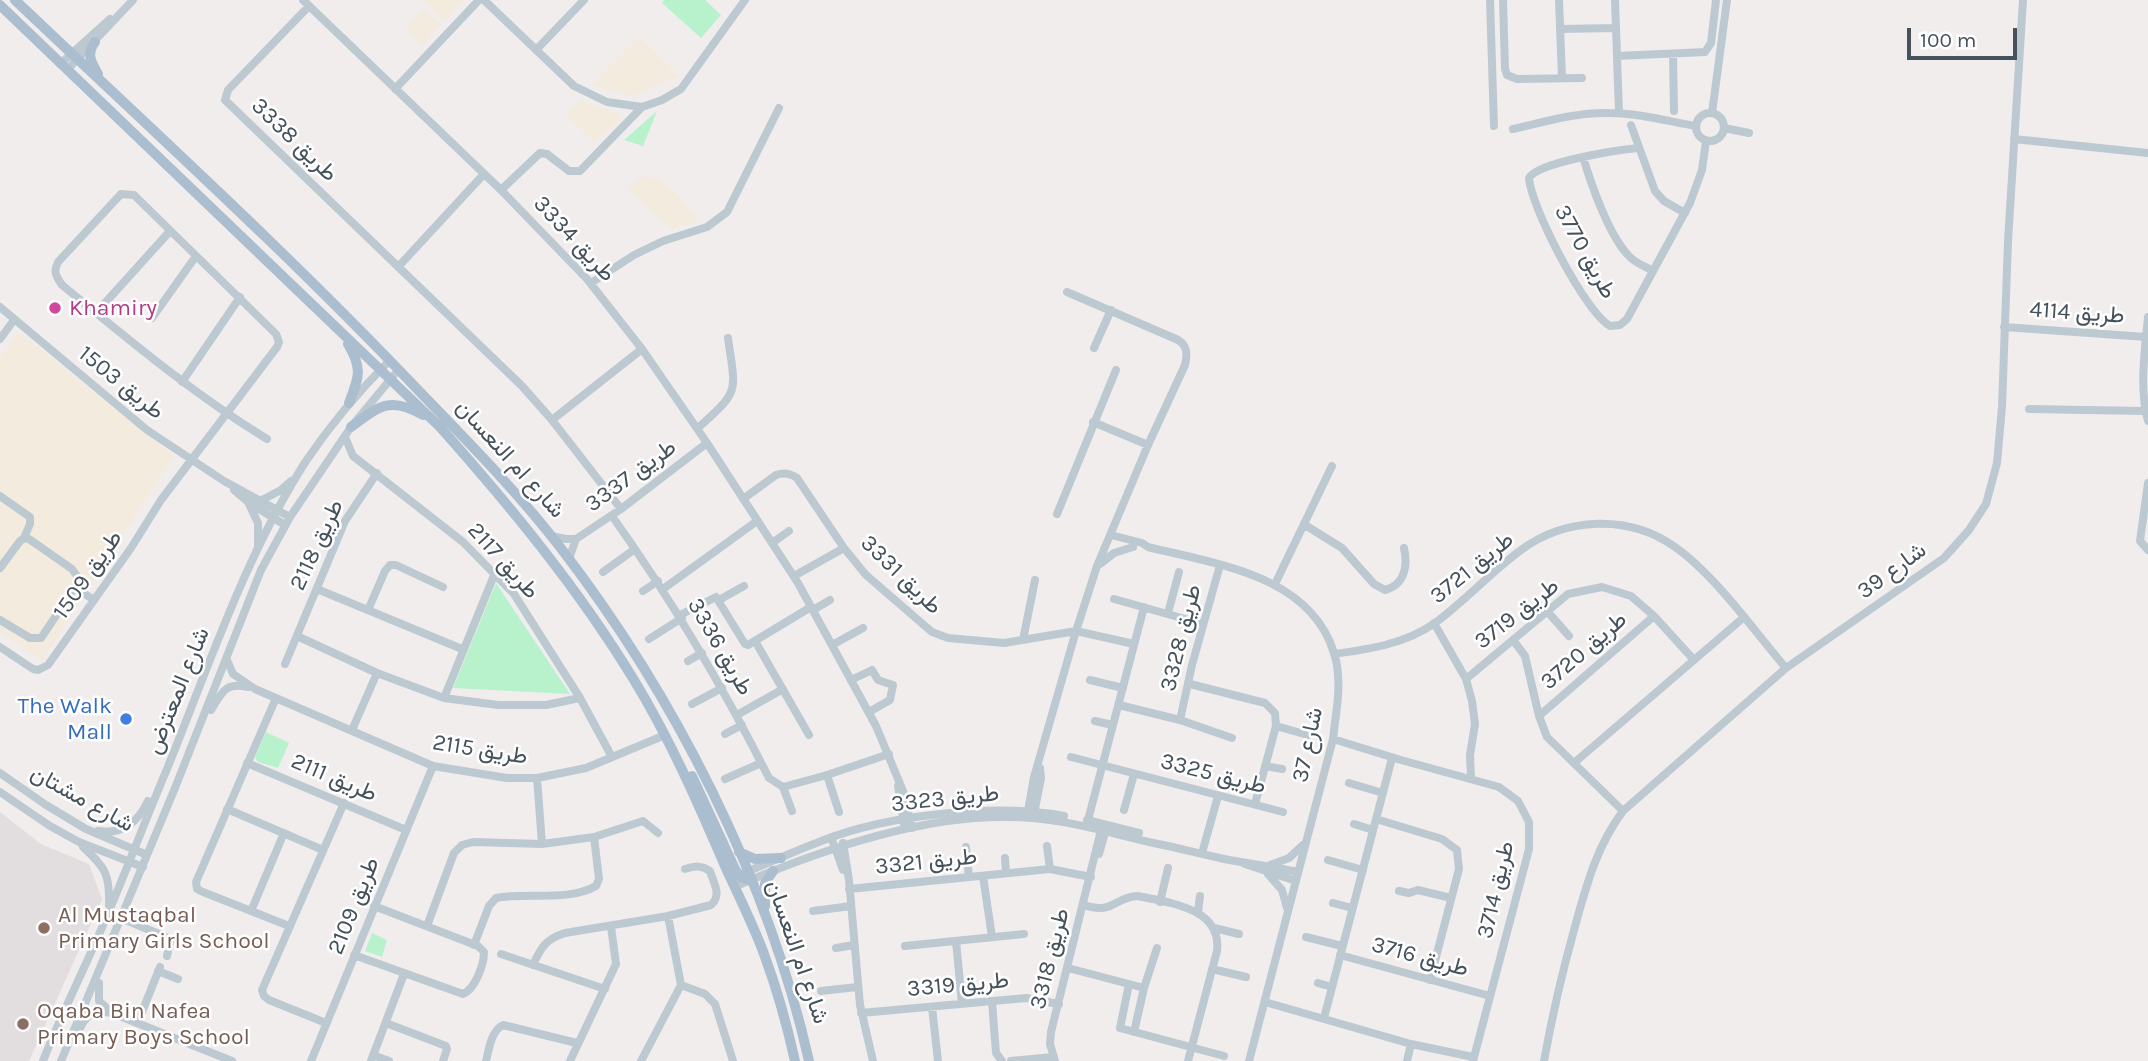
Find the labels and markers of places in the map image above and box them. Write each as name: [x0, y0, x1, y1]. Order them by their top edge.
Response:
place label: Khamiry: [69, 294, 157, 322]
marker: Khamiry: [47, 300, 63, 316]
place label: The Walk Mall: [17, 692, 112, 746]
marker: The Walk Mall: [118, 711, 134, 727]
place label: Al Mustaqbal Primary Girls School: [58, 901, 270, 955]
marker: Al Mustaqbal Primary Girls School: [36, 920, 52, 936]
place label: Oqaba Bin Nafea Primary Boys School: [37, 997, 250, 1051]
marker: Oqaba Bin Nafea Primary Boys School: [15, 1016, 31, 1032]

